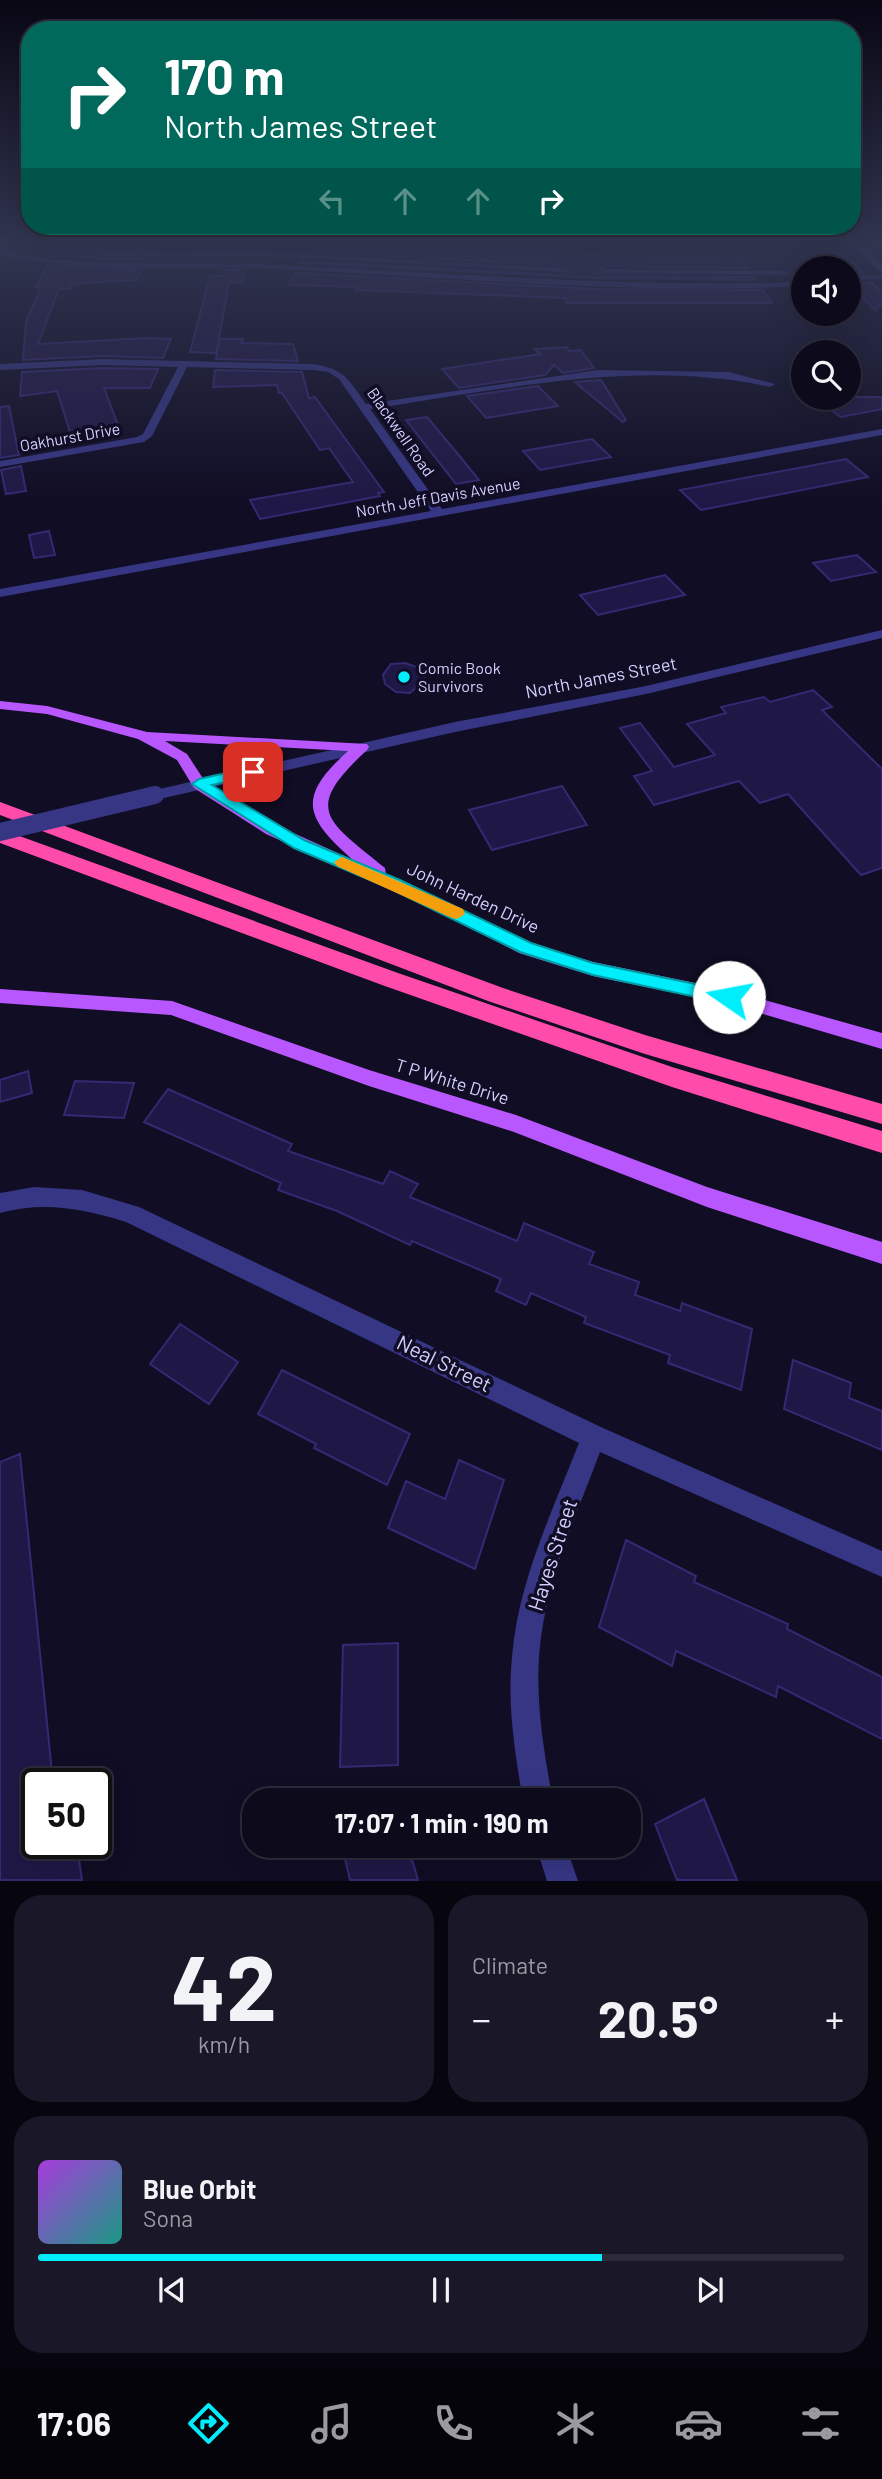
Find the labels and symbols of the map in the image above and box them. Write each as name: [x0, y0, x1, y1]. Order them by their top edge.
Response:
street label: Blackwell Road: [364, 384, 439, 480]
street label: Oakhurst Drive: [18, 418, 121, 455]
street label: North Jeff Davis Avenue: [354, 473, 522, 520]
street label: North James Street: [523, 652, 678, 702]
place label: Comic Book Survivors: [418, 658, 501, 695]
marker: Comic Book Survivors: [396, 669, 412, 685]
pin: [223, 742, 283, 802]
street label: John Harden Drive: [404, 857, 543, 937]
position arrow: [692, 960, 766, 1034]
street label: T P White Drive: [393, 1053, 512, 1109]
street label: Neal Street: [393, 1329, 496, 1396]
street label: Hayes Street: [522, 1495, 581, 1614]
speed limit sign: 50: [21, 1768, 112, 1859]

